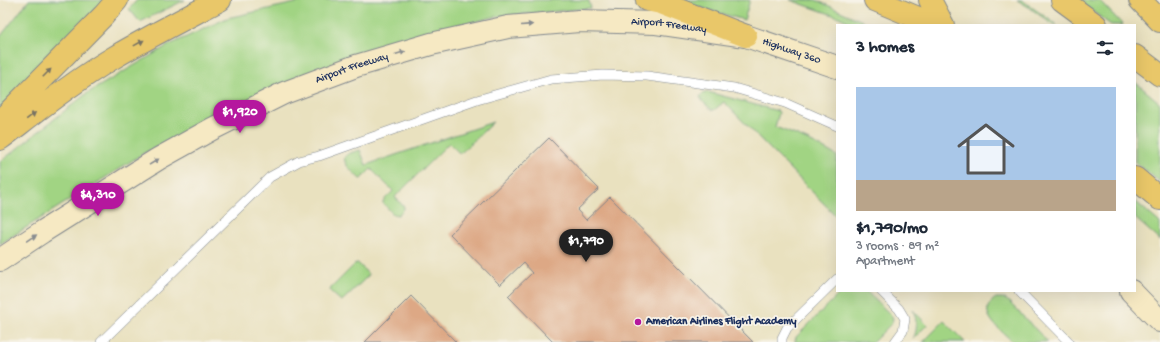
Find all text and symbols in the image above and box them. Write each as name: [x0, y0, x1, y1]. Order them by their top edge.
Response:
street label: Airport Freeway: [631, 16, 708, 36]
one-way arrow: [521, 22, 533, 28]
street label: Highway 360: [761, 36, 822, 67]
icon: filters: [1094, 37, 1116, 59]
text: 3 homes: [856, 38, 914, 58]
one-way arrow: [133, 40, 145, 47]
one-way arrow: [395, 50, 407, 56]
street label: Airport Freeway: [314, 51, 390, 87]
one-way arrow: [42, 68, 52, 78]
pin: $1,920: [207, 100, 273, 134]
text: $1,920: [222, 105, 258, 120]
one-way arrow: [26, 112, 37, 120]
icon: home: [950, 113, 1022, 185]
one-way arrow: [148, 158, 160, 165]
pin: $4,310: [65, 183, 131, 217]
text: $4,310: [80, 188, 116, 203]
text: $1,790/mo: [856, 219, 928, 239]
pin: $1,790: [553, 229, 619, 263]
text: $1,790: [568, 234, 604, 249]
one-way arrow: [27, 235, 38, 242]
text: 3 rooms · 89 m²: [856, 239, 939, 254]
text: Apartment: [856, 254, 915, 269]
place label: American Airlines Flight Academy: [645, 315, 797, 329]
marker: American Airlines Flight Academy: [633, 317, 643, 327]

